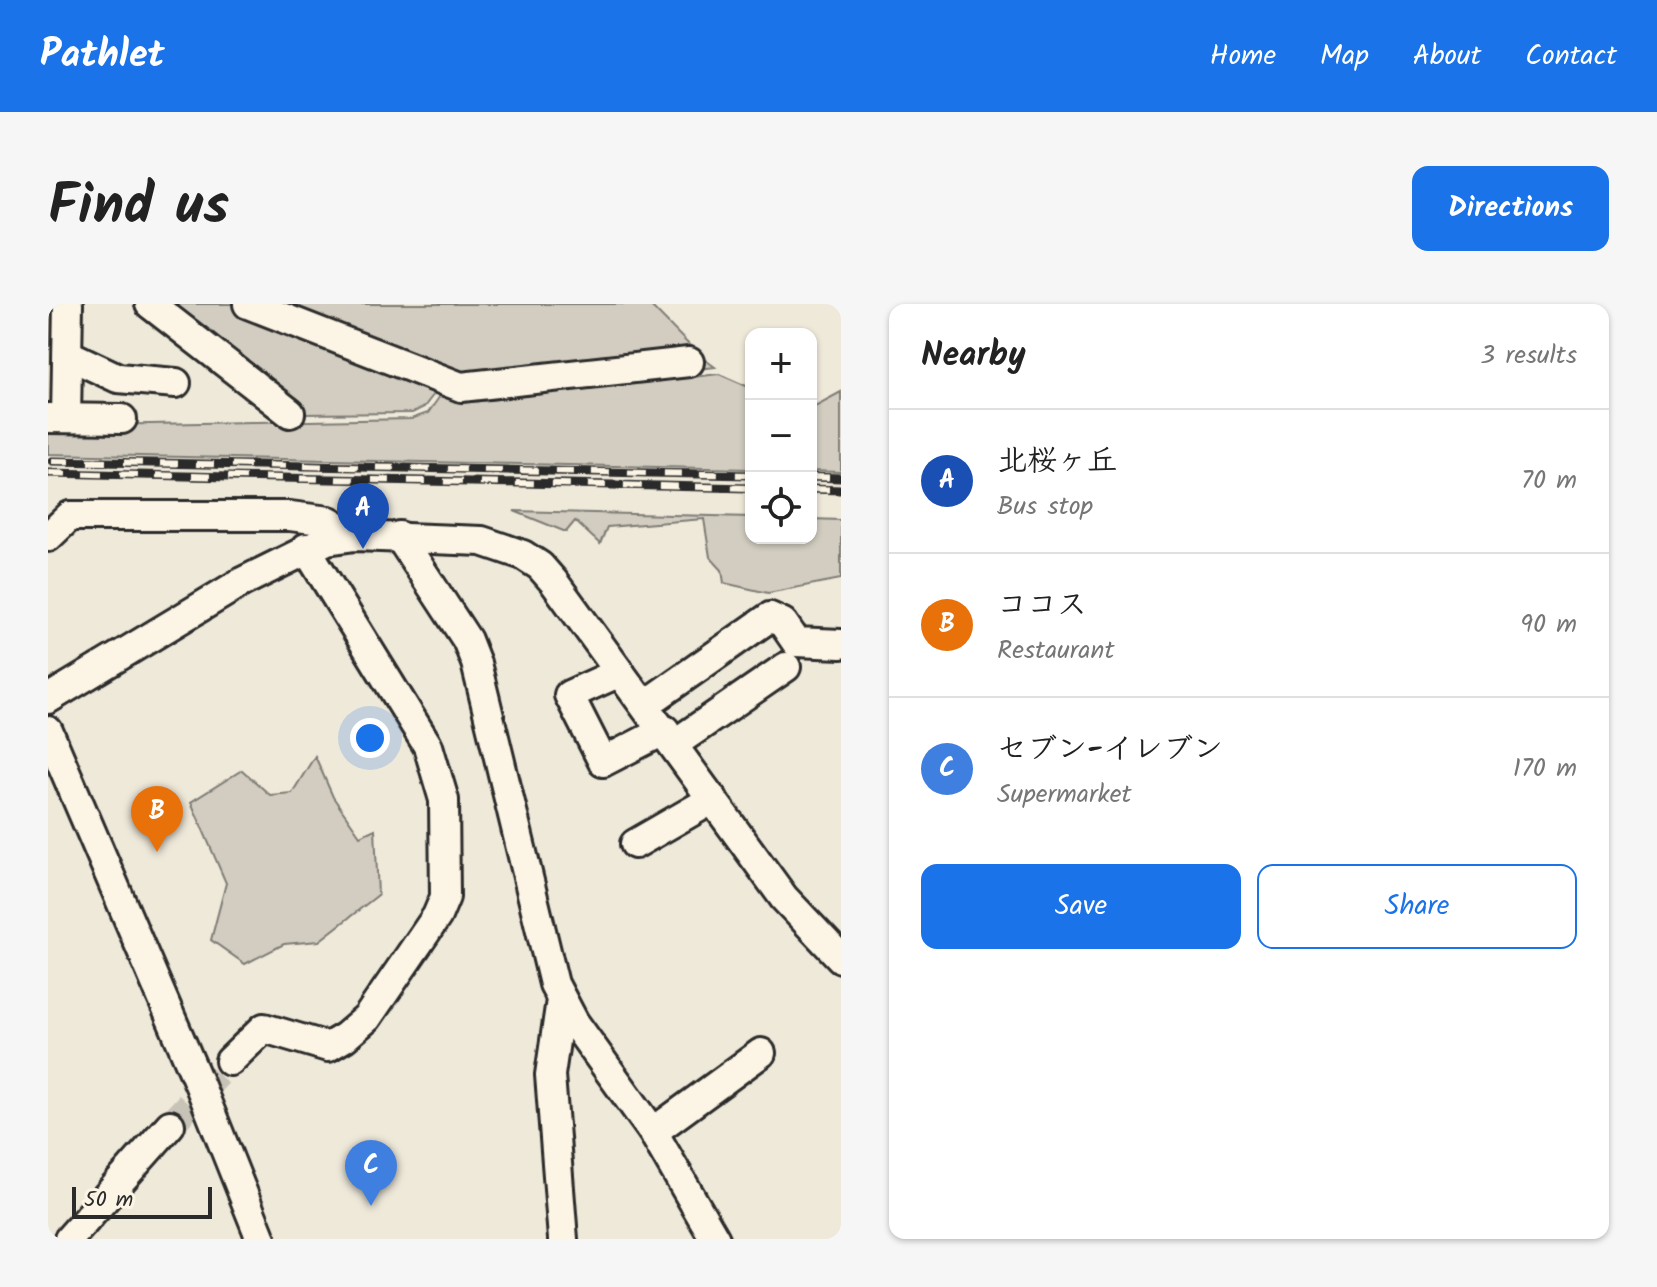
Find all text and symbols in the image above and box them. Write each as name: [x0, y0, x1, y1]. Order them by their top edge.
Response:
text: Pathlet: [40, 26, 165, 86]
text: Home: [1210, 34, 1276, 79]
text: Map: [1320, 34, 1369, 79]
text: About: [1413, 34, 1481, 79]
text: Contact: [1525, 34, 1617, 79]
text: Find us: [48, 163, 229, 253]
button: Directions: [1412, 166, 1609, 251]
map controls: [745, 328, 817, 544]
button: +: [745, 328, 817, 400]
text: Nearby: [921, 329, 1026, 383]
text: 3 results: [1480, 335, 1577, 377]
button: −: [745, 400, 817, 472]
text: 北桜ヶ丘: [997, 438, 1117, 486]
text: A: [939, 460, 955, 502]
text: 70 m: [1521, 460, 1577, 502]
button: locate: [745, 472, 817, 544]
pin: A: [337, 483, 389, 549]
text: Bus stop: [997, 486, 1093, 528]
text: ココス: [997, 582, 1087, 630]
text: B: [939, 604, 955, 646]
text: 90 m: [1520, 604, 1577, 646]
text: Restaurant: [997, 630, 1114, 672]
your location: [350, 718, 390, 758]
text: セブン-イレブン: [997, 726, 1223, 774]
text: C: [939, 748, 955, 790]
text: 170 m: [1513, 748, 1577, 790]
text: Supermarket: [997, 774, 1132, 816]
pin: B: [131, 786, 183, 852]
button: Save: [921, 864, 1241, 949]
button: Share: [1257, 864, 1577, 949]
pin: C: [345, 1140, 397, 1206]
scale bar: [72, 1183, 212, 1219]
text: 50 m: [84, 1183, 133, 1218]

